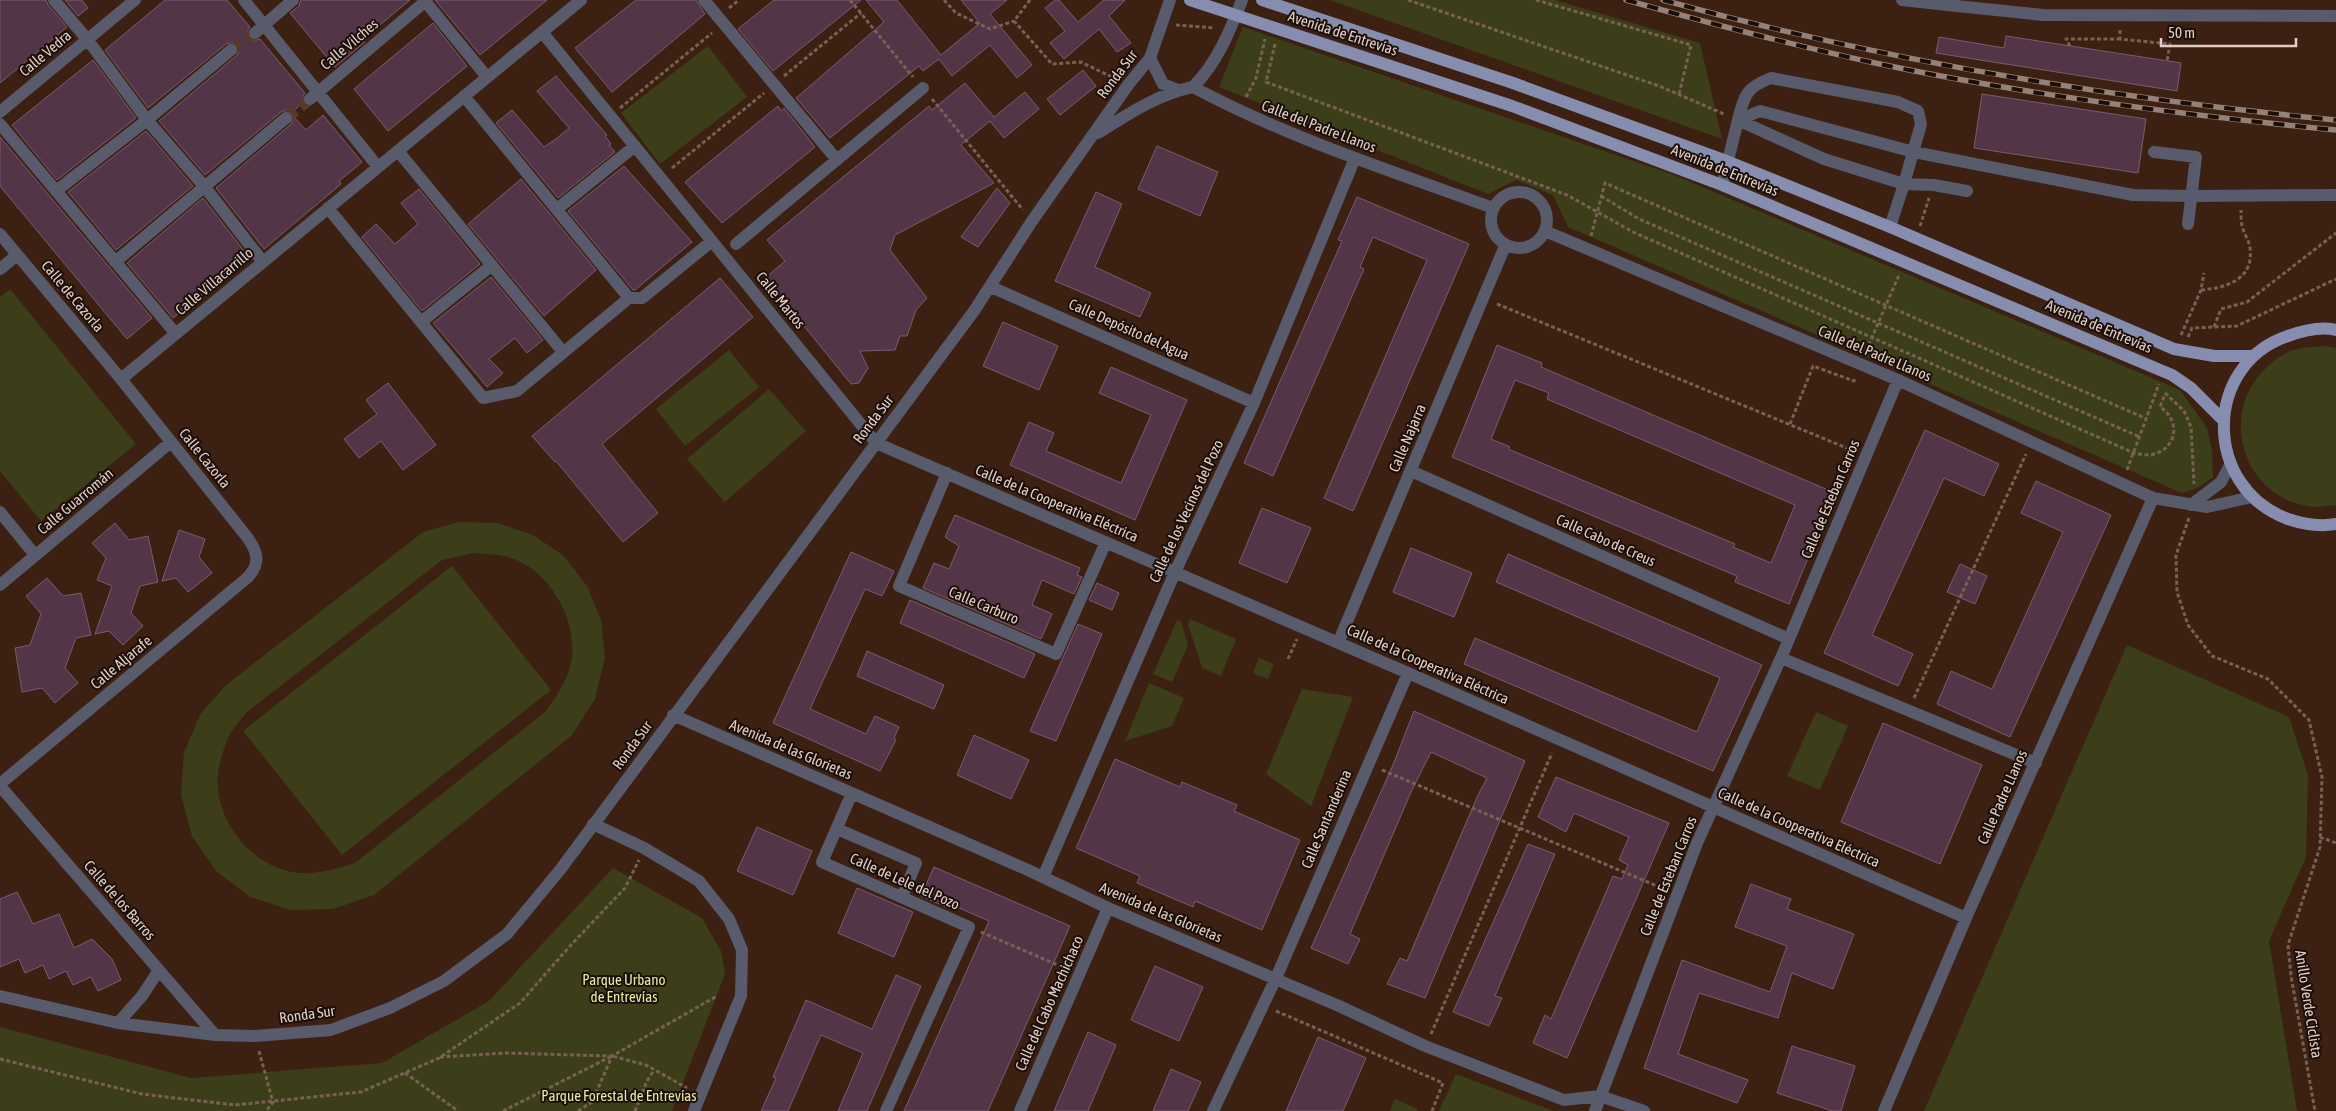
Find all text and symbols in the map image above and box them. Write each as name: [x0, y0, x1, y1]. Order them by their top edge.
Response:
street label: Avenida de Entrevías: [1286, 7, 1400, 59]
street label: Calle Vilches: [317, 15, 381, 73]
scale bar: [2161, 15, 2296, 47]
text: 50 m: [2168, 24, 2195, 41]
street label: Calle Vedra: [16, 26, 74, 80]
street label: Ronda Sur: [1093, 46, 1141, 101]
street label: Calle del Padre Llanos: [1259, 96, 1379, 156]
street label: Avenida de Entrevías: [1669, 141, 1781, 199]
street label: Calle Villacarrillo: [172, 244, 256, 318]
street label: Calle de Cazorla: [38, 257, 108, 335]
street label: Calle Martos: [753, 268, 809, 332]
street label: Calle Depósito del Agua: [1066, 295, 1192, 363]
street label: Avenida de Entrevías: [2043, 296, 2155, 356]
street label: Calle del Padre Llanos: [1816, 322, 1934, 384]
street label: Ronda Sur: [849, 391, 897, 446]
street label: Calle Najarra: [1385, 401, 1429, 475]
street label: Calle Cazorla: [176, 425, 234, 491]
street label: Calle de los Vecinos del Pozo: [1145, 437, 1227, 585]
street label: Calle de Esteban Carros: [1797, 437, 1863, 561]
street label: Calle de la Cooperativa Eléctrica: [973, 461, 1141, 545]
street label: Calle Guarromán: [34, 464, 116, 538]
street label: Calle Cabo de Creus: [1554, 511, 1658, 569]
street label: Calle Carburo: [946, 583, 1022, 627]
street label: Calle de la Cooperativa Eléctrica: [1344, 621, 1512, 707]
street label: Calle Aljarafe: [87, 632, 155, 692]
street label: Avenida de las Glorietas: [727, 715, 855, 783]
street label: Ronda Sur: [609, 717, 656, 773]
street label: Calle Padre Llanos: [1974, 747, 2030, 847]
street label: Calle Santanderina: [1298, 767, 1354, 871]
street label: Calle de la Cooperativa Eléctrica: [1715, 784, 1883, 870]
street label: Calle de Esteban Carros: [1636, 814, 1700, 938]
street label: Calle de Lele del Pozo: [848, 849, 962, 913]
street label: Calle de los Barros: [81, 857, 159, 943]
street label: Avenida de las Glorietas: [1097, 878, 1225, 946]
street label: Calle del Cabo Machichaco: [1012, 933, 1086, 1073]
street label: Anillo Verde Ciclista: [2292, 949, 2326, 1059]
park label: Parque Urbano de Entrevías: [582, 971, 666, 1005]
street label: Ronda Sur: [278, 1002, 336, 1026]
park label: Parque Forestal de Entrevías: [541, 1087, 697, 1104]

